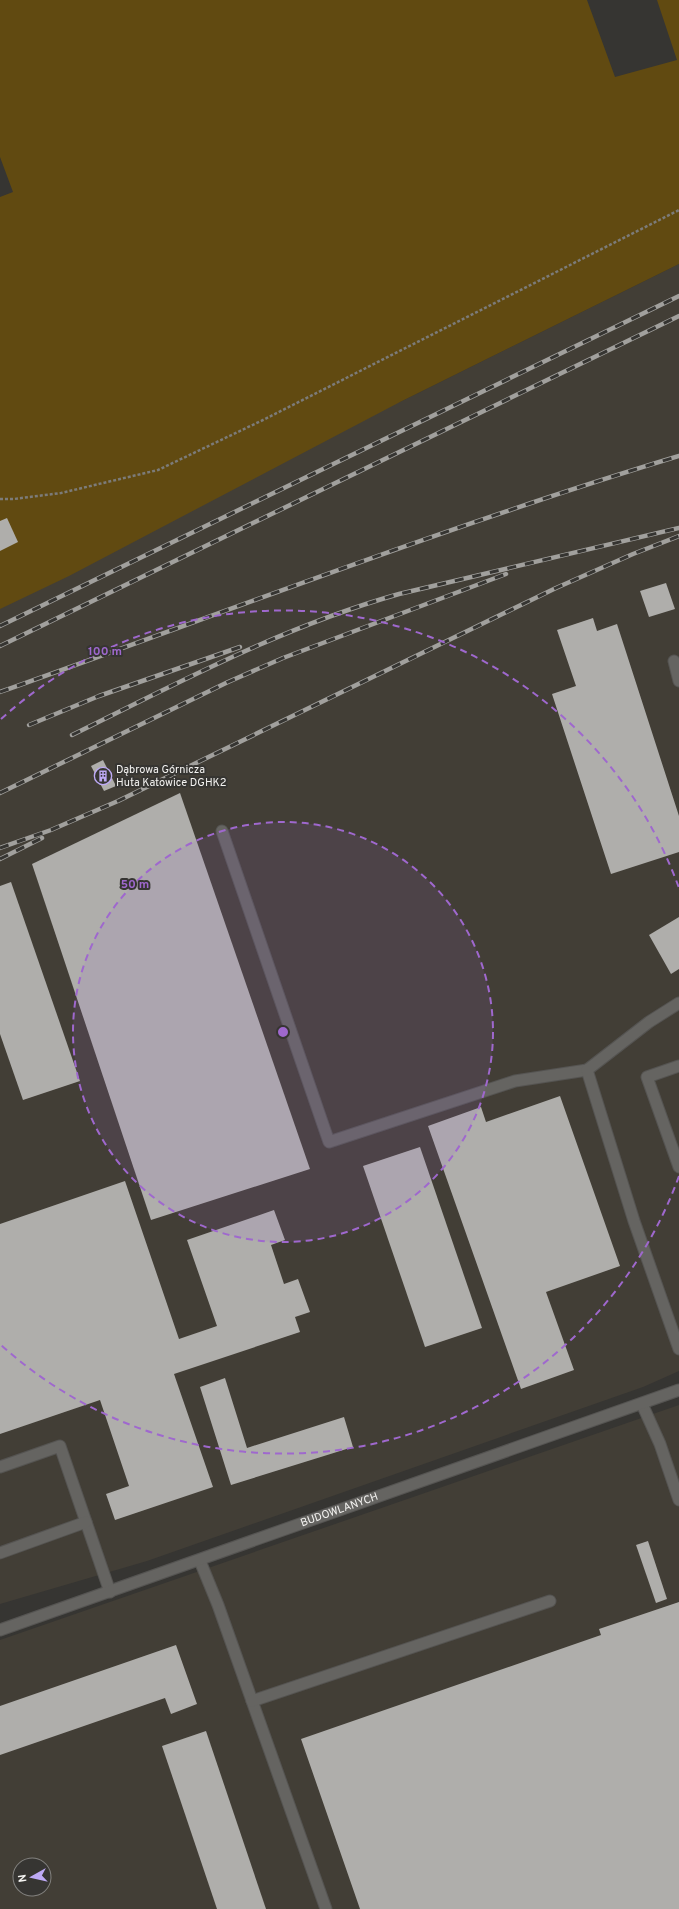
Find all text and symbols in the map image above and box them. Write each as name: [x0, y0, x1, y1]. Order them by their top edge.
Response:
text: 100 m: [88, 644, 122, 660]
place label: Dąbrowa Górnicza Huta Katowice DGHK2: [116, 763, 227, 790]
building icon: Dąbrowa Górnicza Huta Katowice DGHK2: [93, 766, 113, 786]
text: 50 m: [121, 877, 149, 893]
centre of rings: [276, 1025, 290, 1039]
street label: BUDOWLANYCH: [299, 1490, 380, 1530]
north arrow: [12, 1857, 52, 1897]
text: N: [16, 1873, 31, 1883]

